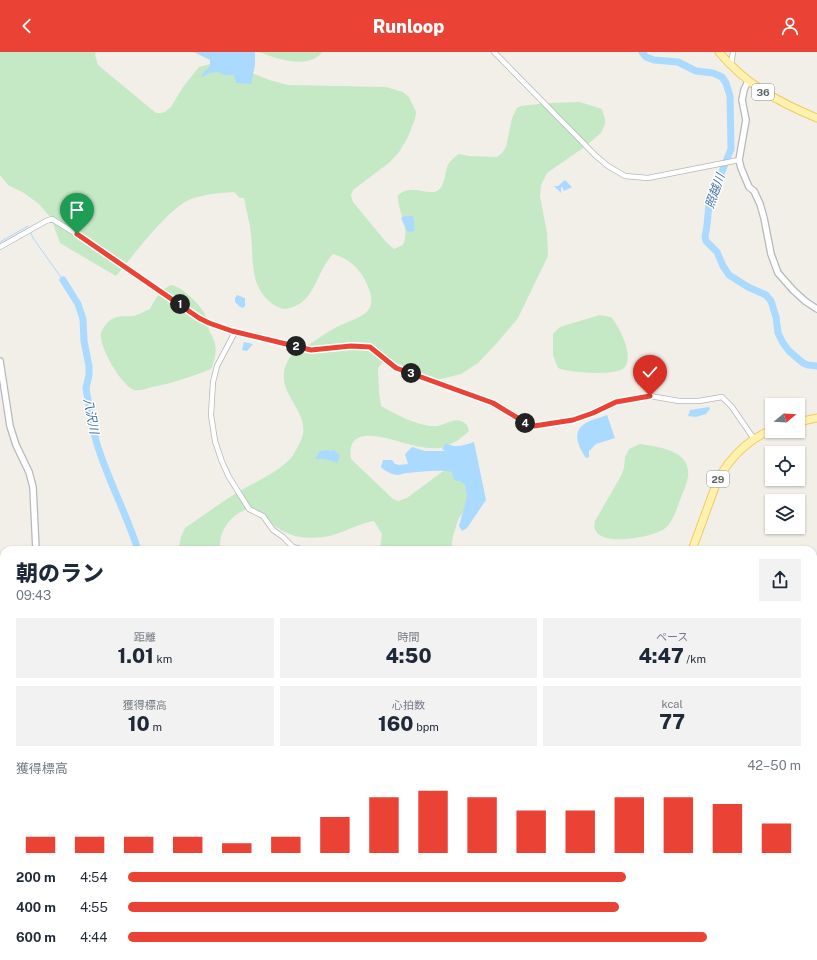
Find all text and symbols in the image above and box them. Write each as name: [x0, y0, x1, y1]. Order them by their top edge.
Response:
icon: back: [16, 15, 38, 37]
icon: person: [779, 15, 801, 37]
text: Runloop: [373, 16, 444, 37]
road number: 36: [752, 84, 774, 100]
water label: 照越川: [703, 170, 728, 210]
pin: [60, 193, 94, 234]
icon: arrive: [66, 199, 88, 221]
pin: 1: [170, 294, 190, 314]
text: 1: [178, 298, 182, 310]
pin: 2: [286, 336, 306, 356]
text: 2: [293, 340, 300, 352]
pin: [633, 355, 667, 396]
icon: check: [639, 361, 661, 383]
pin: 3: [401, 363, 421, 383]
text: 3: [407, 367, 415, 379]
water label: 八沢川: [81, 397, 102, 437]
north arrow: [765, 398, 805, 438]
map controls: [765, 398, 805, 534]
pin: 4: [515, 413, 535, 433]
text: 4: [521, 417, 529, 429]
button: locate: [765, 446, 805, 486]
road number: 29: [707, 471, 729, 487]
button: layers: [765, 494, 805, 534]
button: share: [759, 559, 801, 601]
text: 朝のラン: [16, 560, 104, 586]
text: 09:43: [16, 588, 51, 603]
text: 距離: [134, 631, 156, 643]
text: 時間: [397, 631, 419, 643]
text: ペース: [656, 631, 688, 643]
text: 1.01: [117, 644, 154, 668]
text: 4:50: [385, 644, 432, 668]
text: 4:47: [638, 644, 684, 668]
text: km: [154, 653, 172, 665]
text: /km: [684, 653, 706, 665]
text: kcal: [662, 698, 683, 710]
text: 獲得標高: [123, 699, 167, 711]
text: 心拍数: [392, 699, 425, 711]
text: 77: [659, 710, 685, 734]
text: 10: [128, 712, 150, 736]
text: 160: [378, 712, 414, 736]
text: m: [150, 721, 162, 733]
text: bpm: [414, 721, 439, 733]
text: 42–50 m: [747, 758, 801, 773]
text: 獲得標高: [16, 761, 68, 776]
text: 200 m: [16, 870, 56, 885]
text: 4:54: [80, 870, 108, 885]
text: 400 m: [16, 900, 56, 915]
text: 4:55: [80, 900, 108, 915]
text: 600 m: [16, 930, 56, 945]
text: 4:44: [80, 930, 107, 945]

